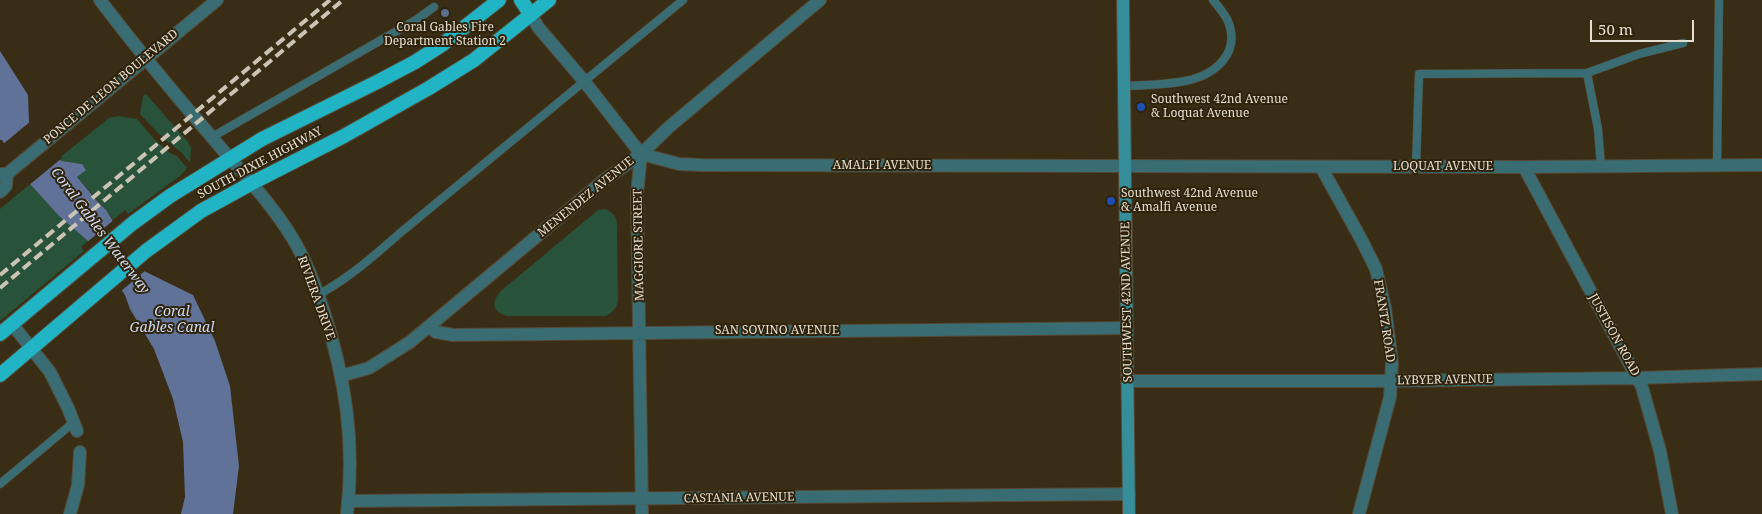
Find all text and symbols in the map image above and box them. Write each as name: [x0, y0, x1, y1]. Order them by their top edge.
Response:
marker: Coral Gables Fire Department Station 2: [439, 7, 451, 19]
scale bar: [1592, 10, 1696, 42]
text: 50 m: [1598, 19, 1633, 39]
place label: Coral Gables Fire Department Station 2: [384, 21, 506, 49]
street label: PONCE DE LEON BOULEVARD: [41, 27, 181, 147]
place label: Southwest 42nd Avenue & Loquat Avenue: [1151, 93, 1288, 121]
marker: Southwest 42nd Avenue & Loquat Avenue: [1135, 101, 1147, 113]
street label: SOUTH DIXIE HIGHWAY: [195, 124, 325, 202]
street label: MENENDEZ AVENUE: [535, 154, 637, 240]
street label: AMALFI AVENUE: [833, 159, 931, 173]
street label: LOQUAT AVENUE: [1393, 160, 1493, 174]
water label: Coral Gables Waterway: [47, 165, 153, 297]
place label: Southwest 42nd Avenue & Amalfi Avenue: [1121, 187, 1258, 215]
street label: MAGGIORE STREET: [631, 189, 647, 301]
marker: Southwest 42nd Avenue & Amalfi Avenue: [1105, 195, 1117, 207]
street label: SOUTHWEST 42ND AVENUE: [1118, 222, 1136, 382]
street label: RIVIERA DRIVE: [294, 254, 338, 342]
street label: FRANTZ ROAD: [1370, 279, 1398, 363]
street label: JUSTISON ROAD: [1585, 291, 1643, 379]
water label: Coral Gables Canal: [130, 304, 214, 336]
street label: SAN SOVINO AVENUE: [715, 324, 839, 338]
street label: LYBYER AVENUE: [1397, 372, 1493, 388]
street label: CASTANIA AVENUE: [684, 490, 794, 506]

